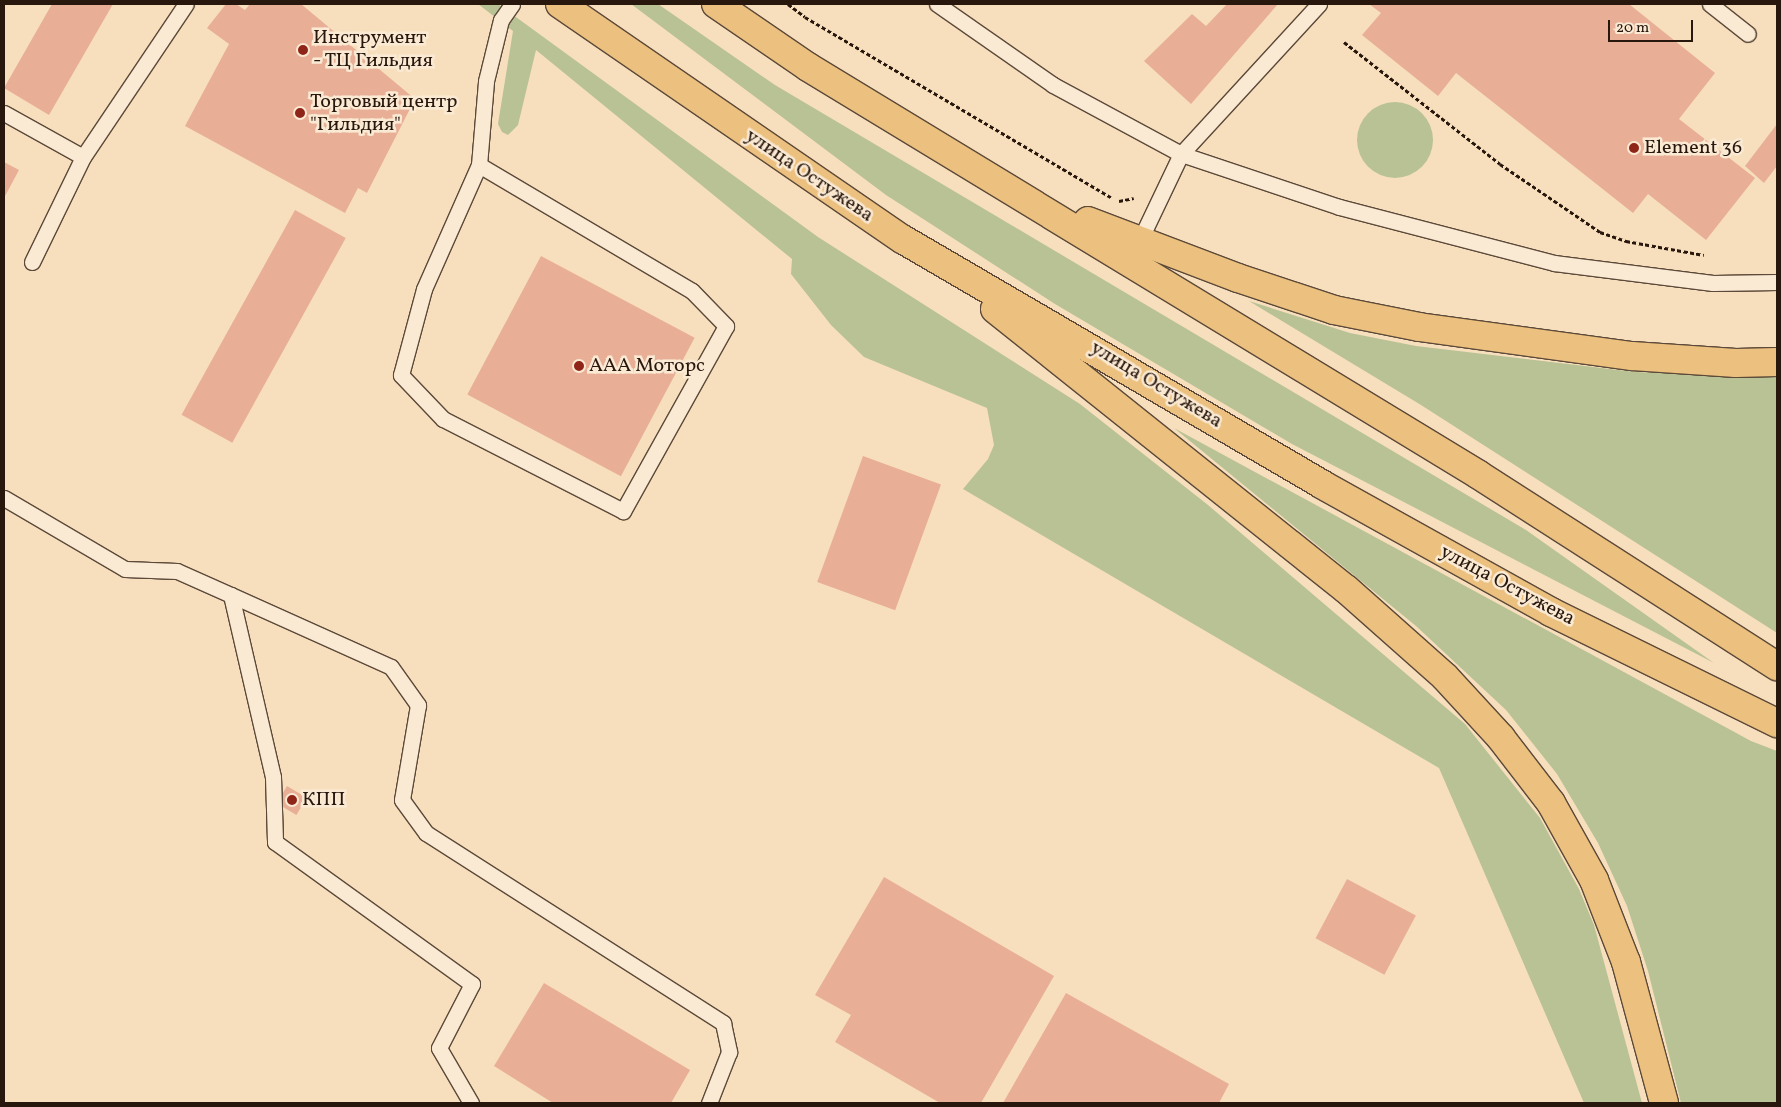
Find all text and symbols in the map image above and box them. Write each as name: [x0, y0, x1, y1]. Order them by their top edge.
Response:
scale bar: [1611, 10, 1696, 42]
text: 20 m: [1616, 18, 1649, 39]
place label: Инструмент - ТЦ Гильдия: [313, 26, 434, 73]
marker: Инструмент - ТЦ Гильдия: [297, 44, 309, 56]
place label: Торговый центр "Гильдия": [310, 90, 457, 137]
marker: Торговый центр "Гильдия": [294, 107, 306, 119]
street label: улица Остужева: [740, 124, 878, 228]
place label: Element 36: [1644, 136, 1742, 160]
marker: Element 36: [1628, 142, 1640, 154]
street label: улица Остужева: [1086, 336, 1226, 434]
place label: ААА Моторс: [589, 354, 705, 378]
marker: ААА Моторс: [573, 360, 585, 372]
street label: улица Остужева: [1435, 540, 1579, 632]
place label: КПП: [302, 788, 345, 812]
marker: КПП: [286, 794, 298, 806]

